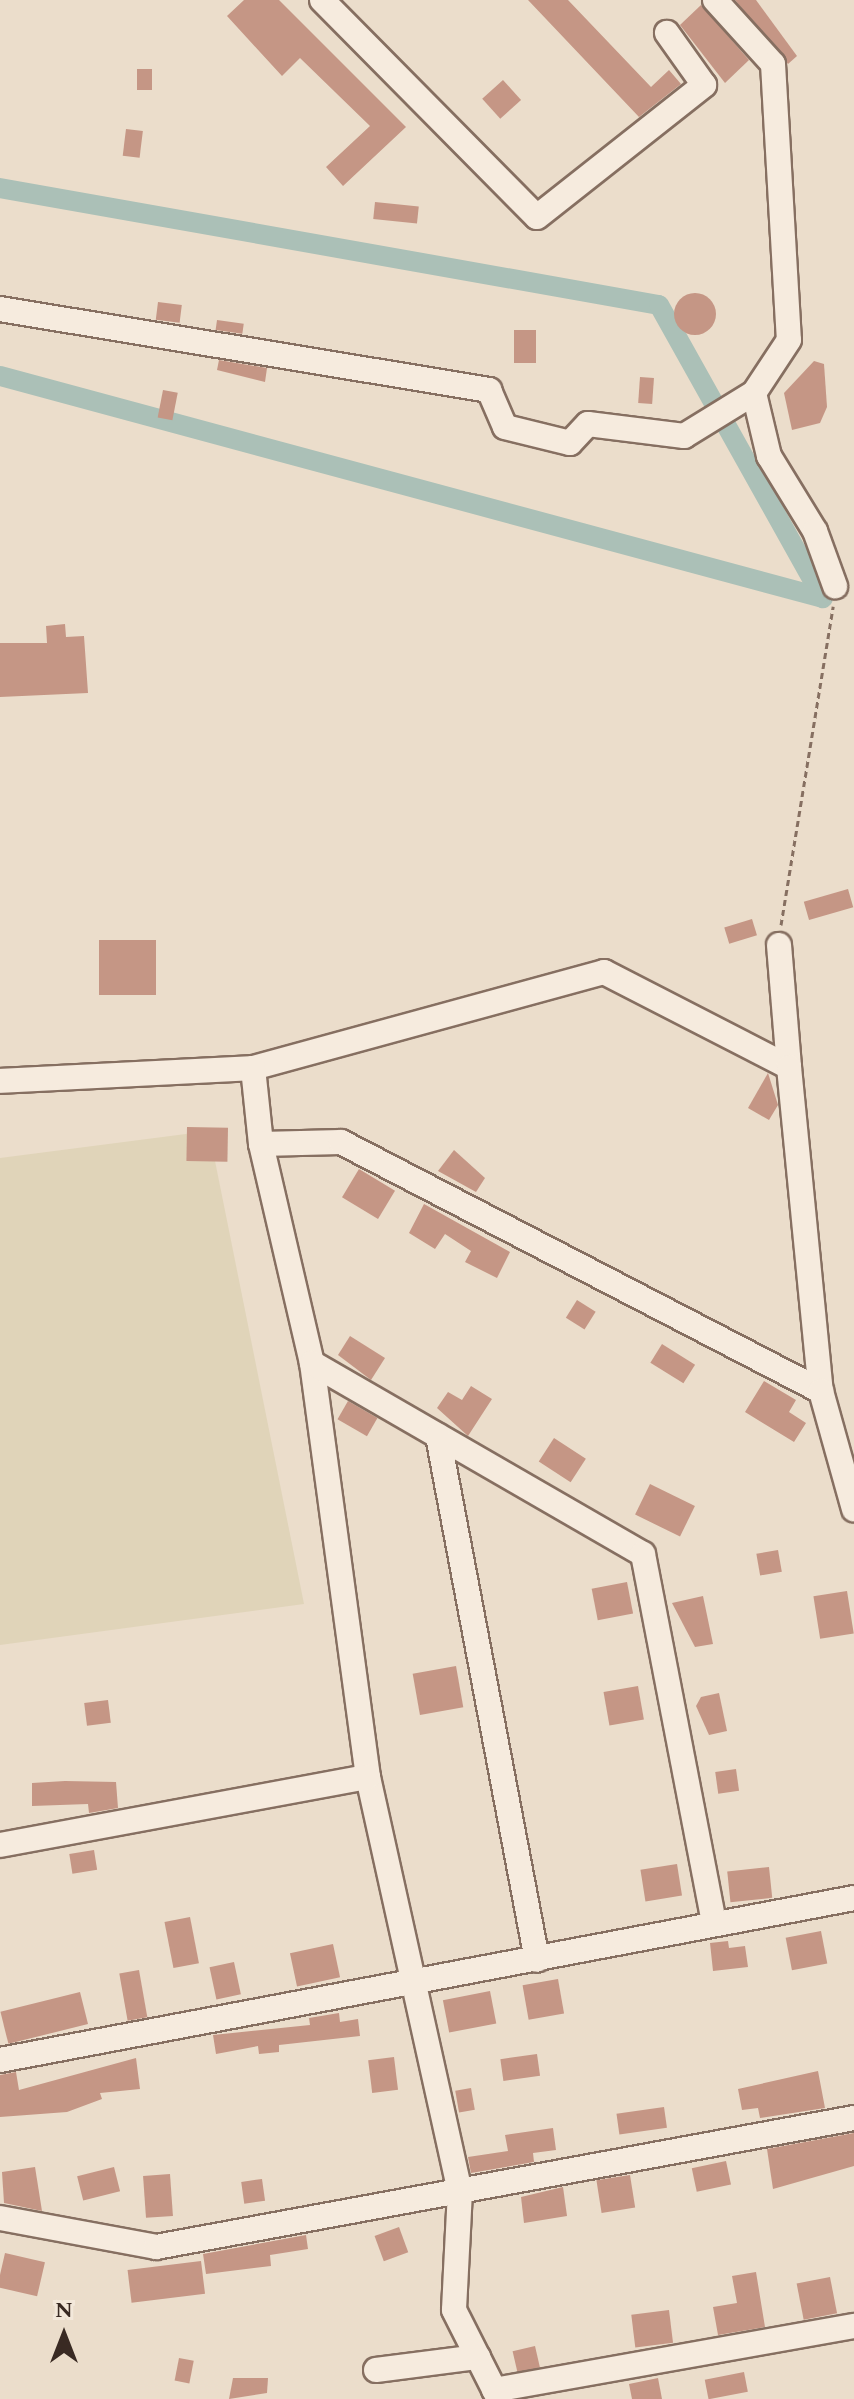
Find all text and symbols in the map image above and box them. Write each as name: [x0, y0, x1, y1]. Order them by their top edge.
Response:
text: N: [55, 2294, 73, 2327]
north arrow: [24, 2295, 104, 2375]

